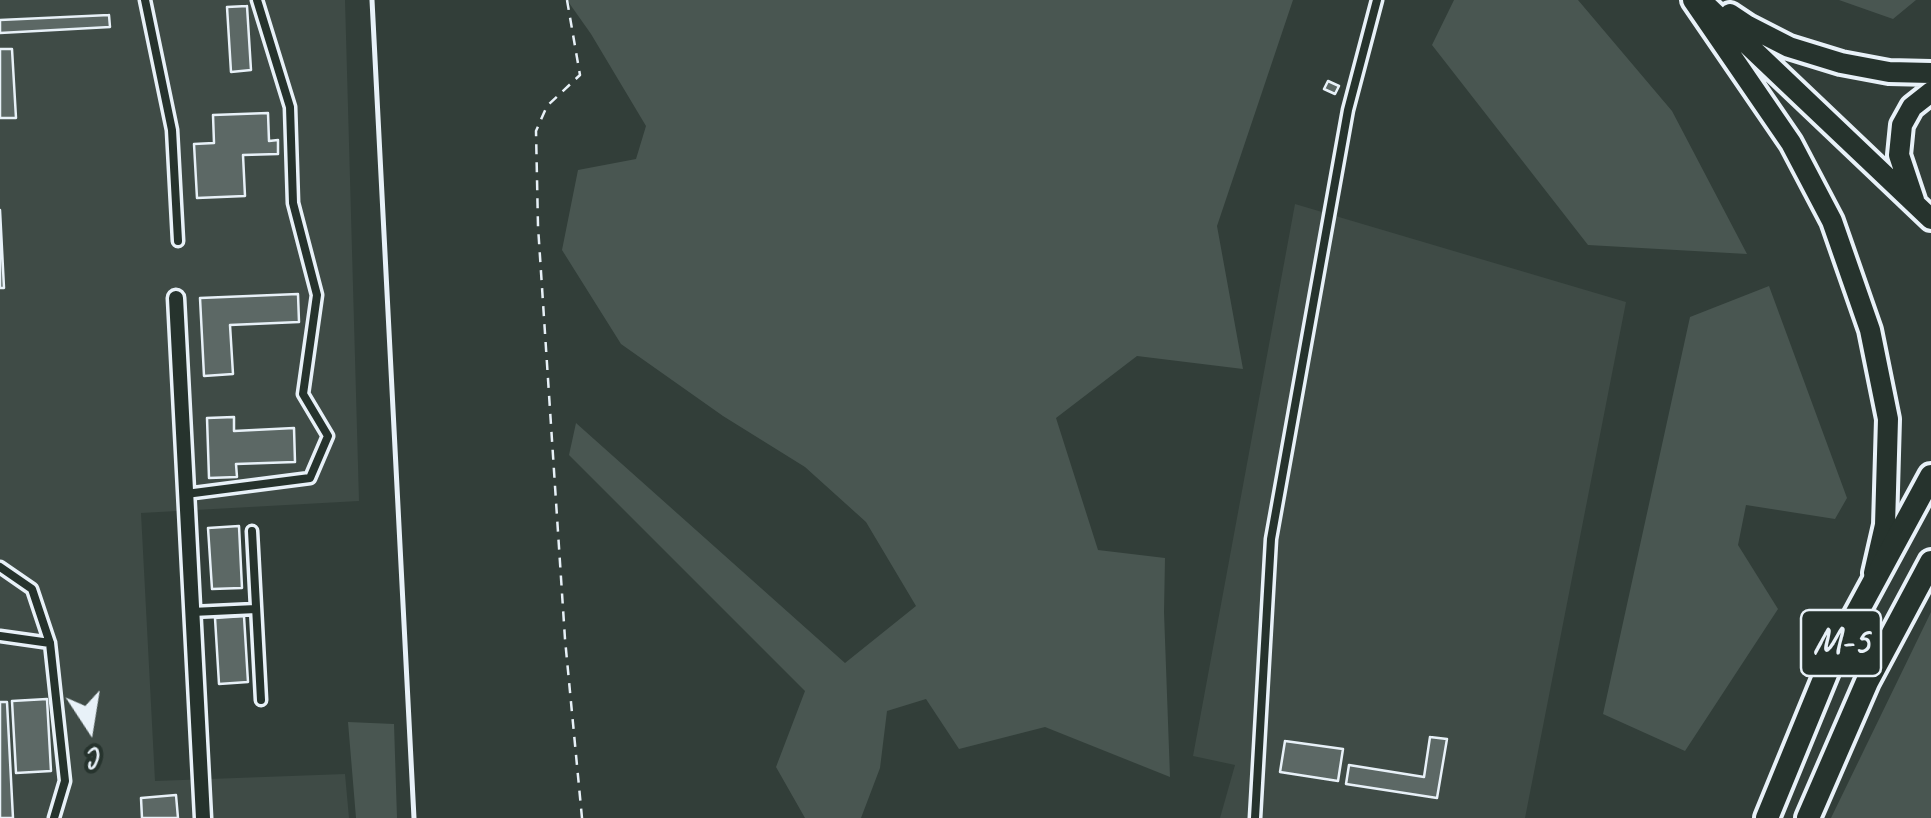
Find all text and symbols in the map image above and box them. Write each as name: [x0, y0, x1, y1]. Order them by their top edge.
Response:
road number: М-5: [1801, 610, 1881, 676]
north arrow: [40, 678, 140, 778]
text: С: [86, 739, 107, 776]

